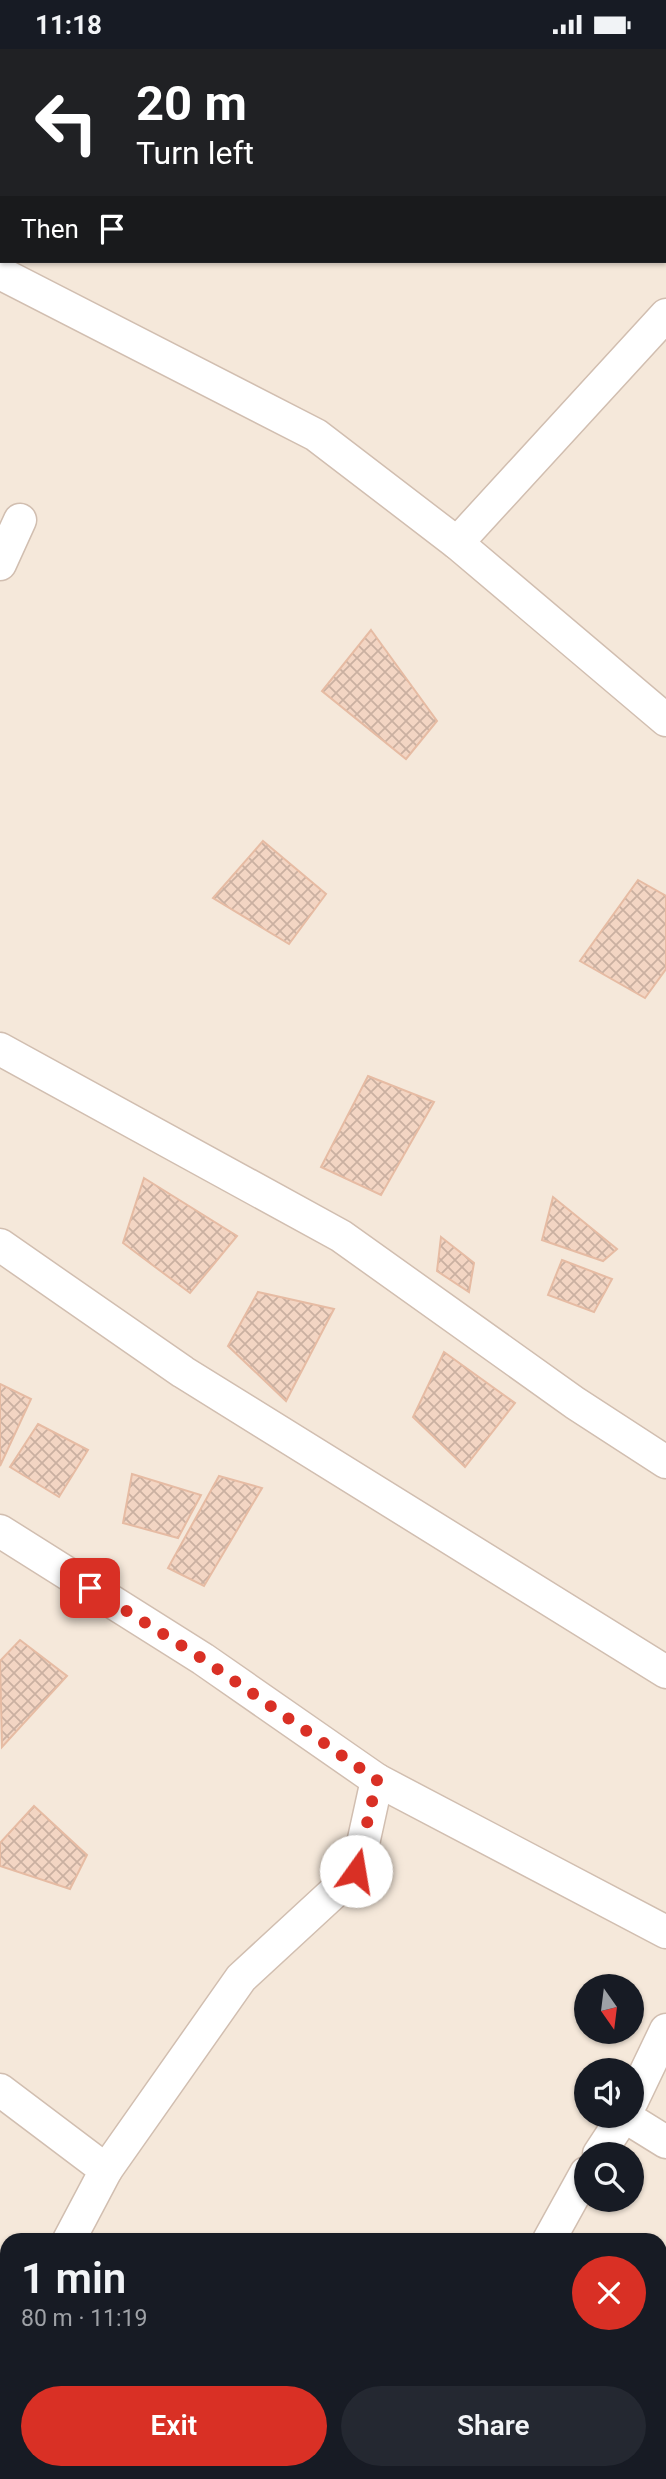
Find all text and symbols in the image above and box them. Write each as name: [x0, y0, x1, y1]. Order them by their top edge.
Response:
text: 11:18: [35, 10, 102, 40]
text: 20 m: [136, 75, 247, 132]
icon: left: [21, 77, 112, 168]
text: Turn left: [136, 134, 254, 172]
icon: arrive: [93, 210, 131, 248]
text: Then: [21, 214, 79, 244]
pin: [60, 1558, 120, 1618]
icon: arrive: [71, 1569, 109, 1607]
position arrow: [319, 1834, 393, 1908]
north arrow: [574, 1974, 644, 2044]
map controls: [574, 1974, 644, 2212]
button: sound: [574, 2058, 644, 2128]
button: search: [574, 2142, 644, 2212]
text: 1 min: [21, 2254, 126, 2303]
button: close: [572, 2256, 646, 2330]
text: 80 m · 11:19: [21, 2305, 147, 2332]
button: Exit: [21, 2386, 327, 2466]
button: Share: [341, 2386, 646, 2466]

